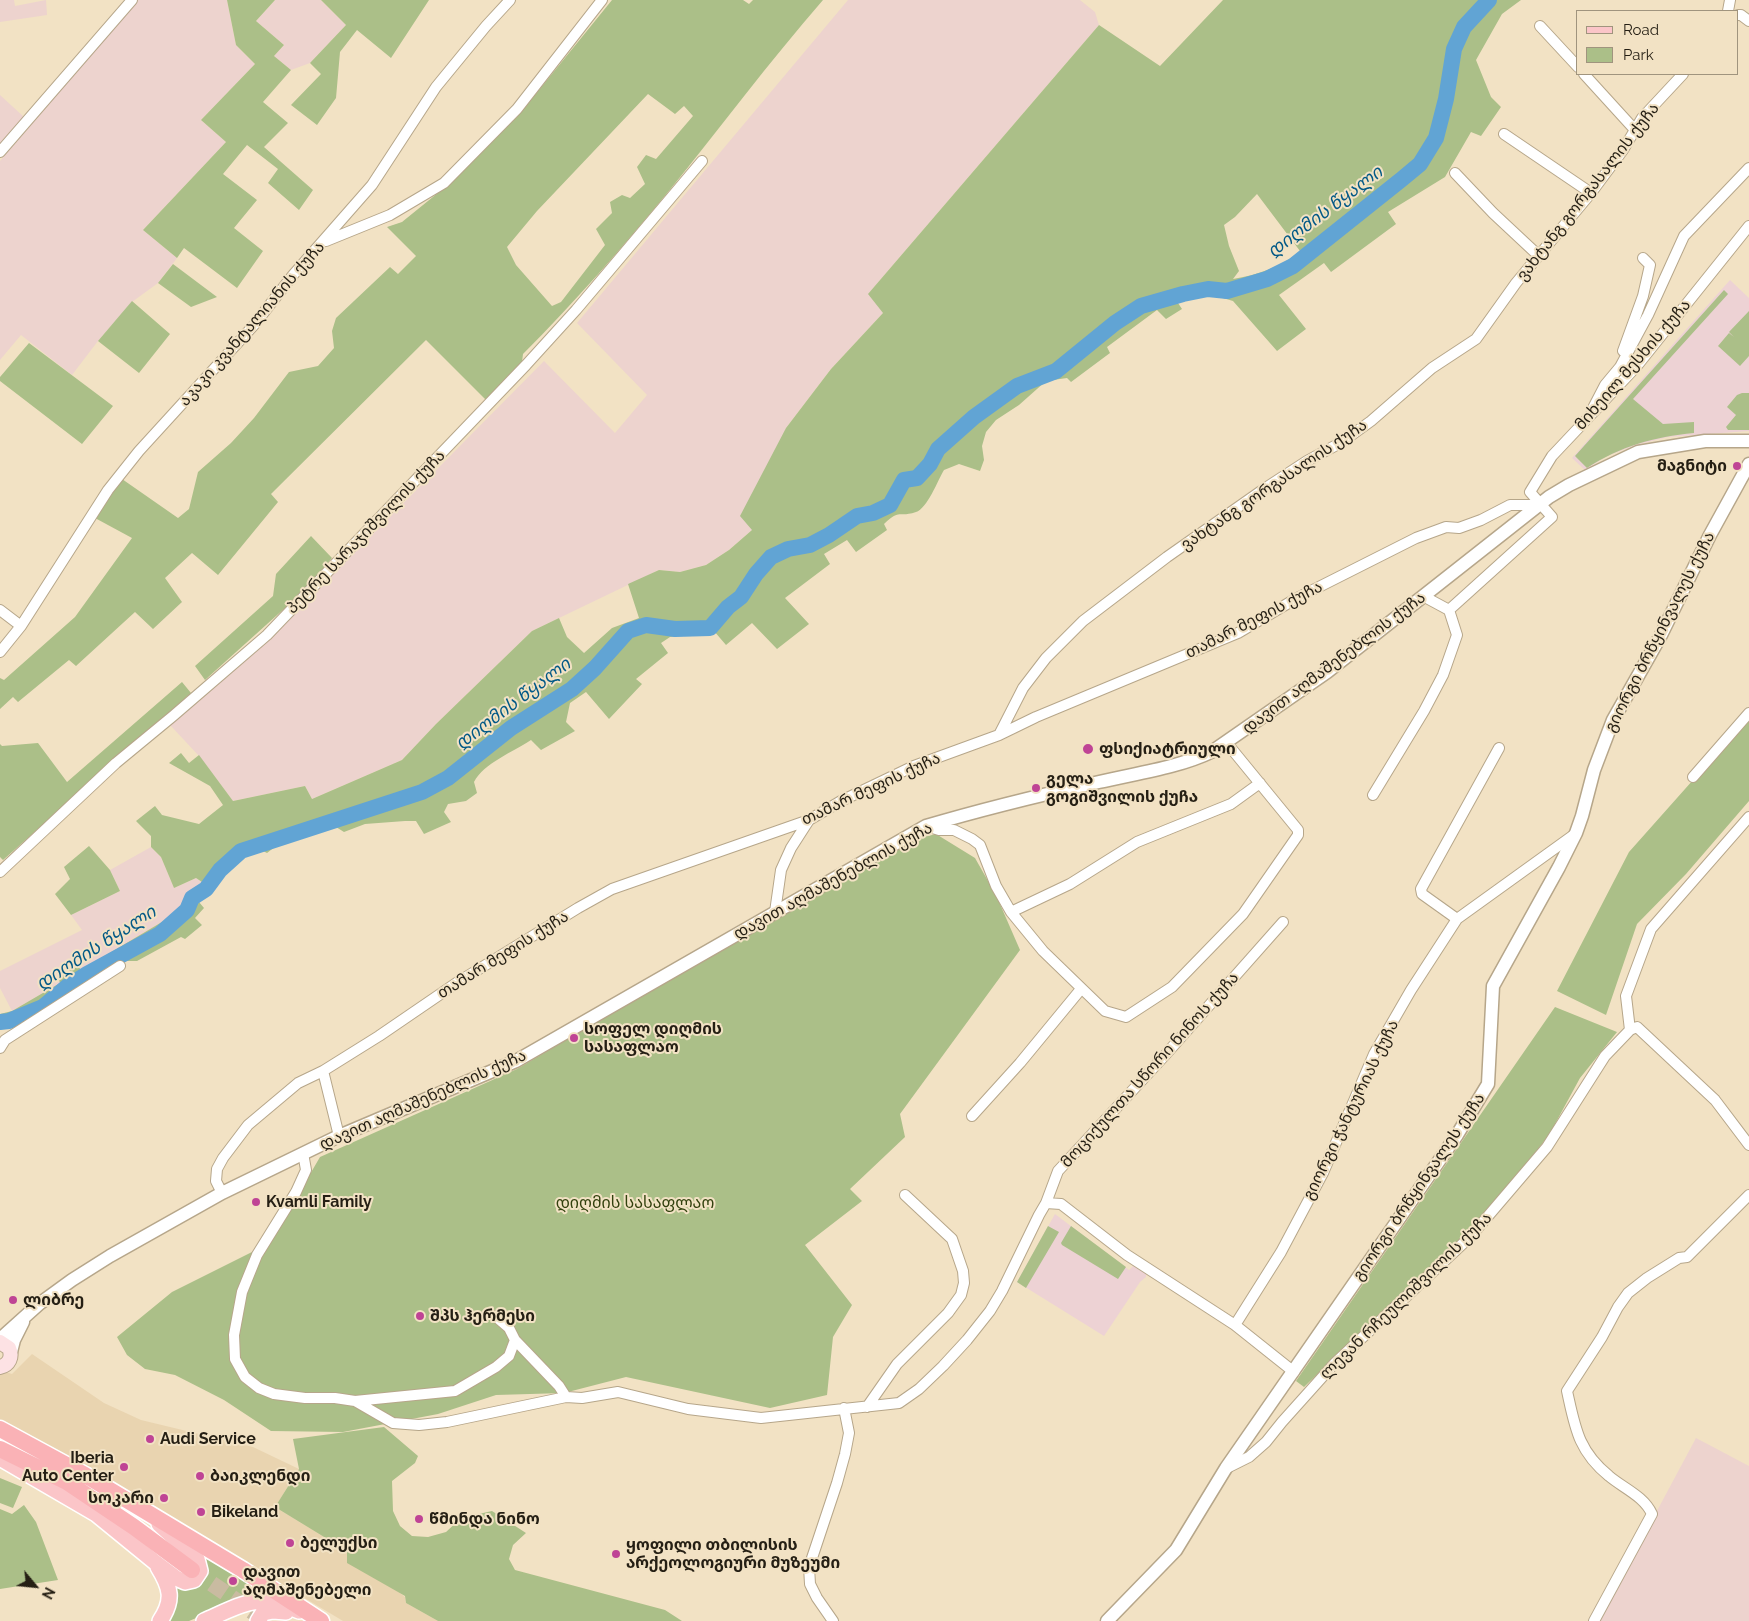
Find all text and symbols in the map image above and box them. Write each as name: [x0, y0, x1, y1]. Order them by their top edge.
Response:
legend: [1576, 10, 1739, 75]
text: Road: [1623, 21, 1659, 39]
text: Park: [1623, 46, 1654, 64]
street label: ვახტანგ გორგასალის ქუჩა: [1513, 99, 1663, 285]
water label: დიღმის წყალი: [1263, 162, 1387, 262]
street label: აკაკი კვანტალიანის ქუჩა: [175, 238, 329, 410]
street label: მიხეილ მესხის ქუჩა: [1571, 296, 1695, 434]
street label: ვახტანგ გორგასალის ქუჩა: [1177, 415, 1371, 555]
street label: პეტრე სარაჯიშვილის ქუჩა: [283, 446, 449, 618]
place label: მაგნიტი: [1657, 456, 1727, 476]
marker: მაგნიტი: [1731, 460, 1743, 472]
street label: გიორგი ბრწყინვალეს ქუჩა: [1601, 529, 1719, 735]
street label: თამარ მეფის ქუჩა: [1182, 577, 1326, 663]
street label: დავით აღმაშენებლის ქუჩა: [1239, 588, 1429, 738]
water label: დიღმის წყალი: [451, 654, 575, 754]
place label: ფსიქიატრიული: [1099, 739, 1236, 759]
marker: ფსიქიატრიული: [1081, 742, 1095, 756]
street label: თამარ მეფის ქუჩა: [798, 748, 944, 830]
place label: გელა გოგიშვილის ქუჩა: [1046, 769, 1198, 807]
marker: გელა გოგიშვილის ქუჩა: [1030, 782, 1042, 794]
street label: დავით აღმაშენებლის ქუჩა: [730, 818, 936, 944]
water label: დიღმის წყალი: [32, 901, 160, 995]
street label: თამარ მეფის ქუჩა: [434, 907, 572, 1003]
street label: მოციქულთა სწორი ნინოს ქუჩა: [1057, 968, 1243, 1172]
street label: გიორგი ჭანტურიას ქუჩა: [1299, 1017, 1403, 1203]
place label: სოფელ დიღმის სასაფლაო: [584, 1019, 722, 1057]
marker: სოფელ დიღმის სასაფლაო: [568, 1032, 580, 1044]
street label: დავით აღმაშენებლის ქუჩა: [317, 1046, 529, 1154]
street label: გიორგი ბრწყინვალეს ქუჩა: [1349, 1089, 1489, 1285]
place label: Kvamli Family: [266, 1192, 372, 1212]
park label: დიღმის სასაფლაო: [556, 1193, 714, 1213]
marker: Kvamli Family: [250, 1196, 262, 1208]
street label: ლევან რჩეულიშვილის ქუჩა: [1316, 1209, 1496, 1383]
place label: ლიბრე: [23, 1290, 84, 1310]
marker: ლიბრე: [7, 1294, 19, 1306]
place label: შპს ჰერმესი: [430, 1306, 535, 1326]
marker: შპს ჰერმესი: [414, 1310, 426, 1322]
place label: Audi Service: [160, 1429, 256, 1449]
marker: Audi Service: [144, 1433, 156, 1445]
place label: Iberia Auto Center: [22, 1448, 114, 1486]
marker: Iberia Auto Center: [118, 1461, 130, 1473]
place label: ბაიკლენდი: [210, 1466, 310, 1486]
marker: ბაიკლენდი: [194, 1470, 206, 1482]
place label: სოკარი: [88, 1488, 154, 1508]
marker: სოკარი: [158, 1492, 170, 1504]
place label: Bikeland: [211, 1502, 278, 1522]
marker: Bikeland: [195, 1506, 207, 1518]
place label: წმინდა ნინო: [429, 1509, 540, 1529]
marker: წმინდა ნინო: [413, 1513, 425, 1525]
place label: ბელუქსი: [300, 1533, 377, 1553]
place label: ყოფილი თბილისის არქეოლოგიური მუზეუმი: [626, 1535, 840, 1573]
marker: ბელუქსი: [284, 1537, 296, 1549]
marker: ყოფილი თბილისის არქეოლოგიური მუზეუმი: [610, 1548, 622, 1560]
north arrow: [10, 1561, 60, 1611]
place label: დავით აღმაშენებელი: [243, 1562, 371, 1600]
marker: დავით აღმაშენებელი: [227, 1575, 239, 1587]
text: N: [39, 1585, 58, 1602]

